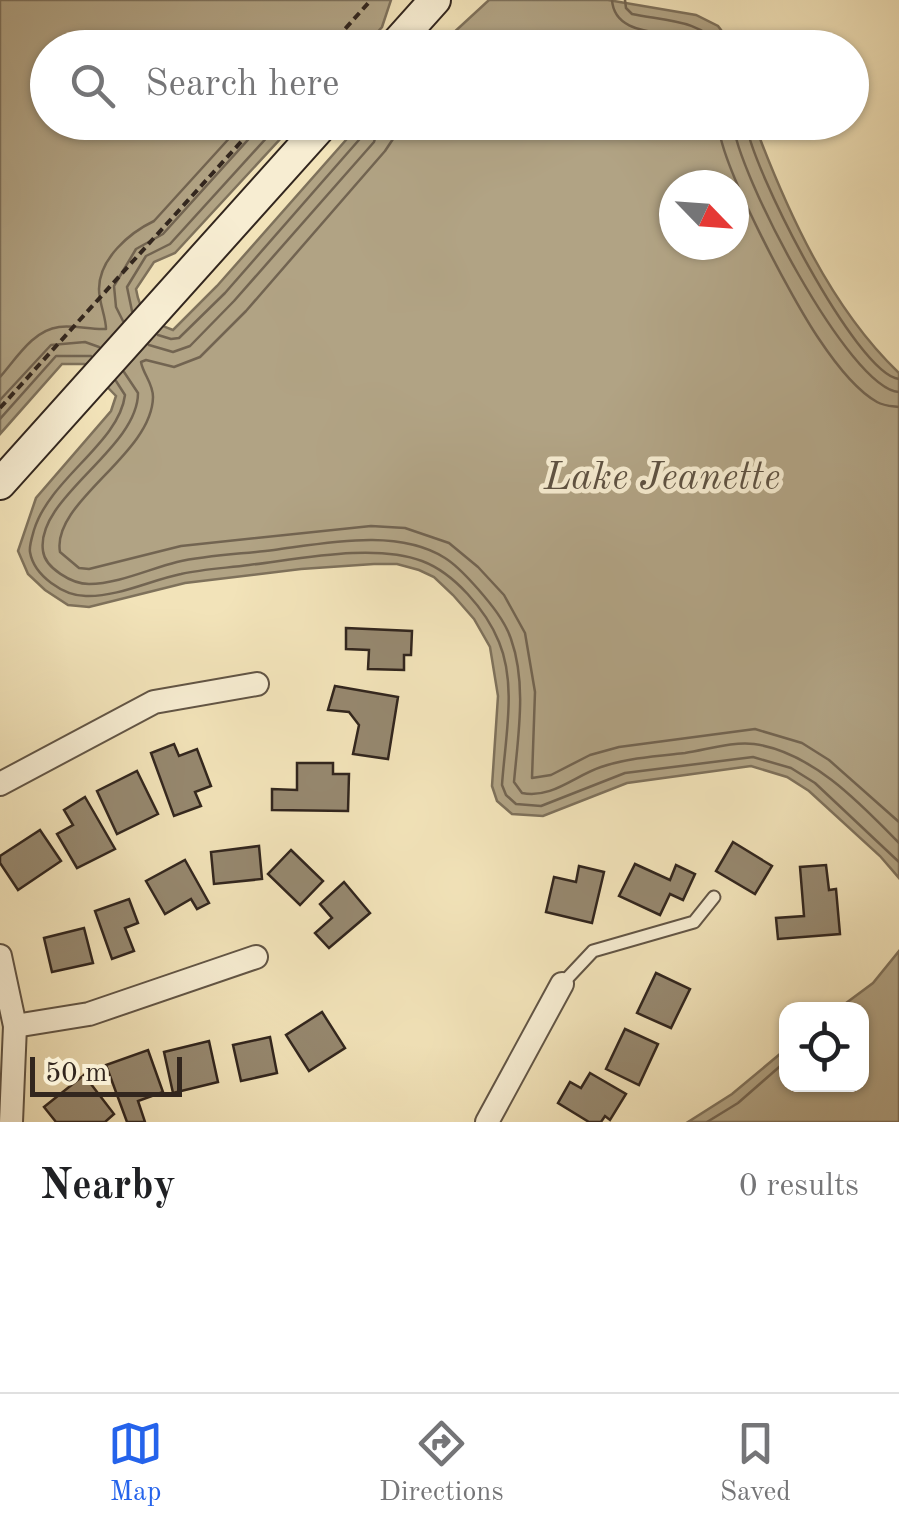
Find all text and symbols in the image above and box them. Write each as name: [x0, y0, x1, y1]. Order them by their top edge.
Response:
search box: [30, 30, 869, 140]
icon: search: [65, 58, 120, 113]
text: Search here: [145, 66, 340, 104]
north arrow: [659, 170, 749, 260]
water label: Lake Jeanette: [543, 459, 780, 499]
map controls: [779, 1002, 869, 1092]
button: locate: [779, 1002, 869, 1092]
scale bar: [30, 1052, 182, 1096]
text: 50 m: [45, 1060, 108, 1088]
text: Nearby: [40, 1166, 176, 1208]
text: 0 results: [739, 1171, 859, 1203]
tab: Map: [108, 1416, 163, 1511]
tab: Directions: [379, 1416, 504, 1511]
tab: Saved: [720, 1416, 791, 1511]

